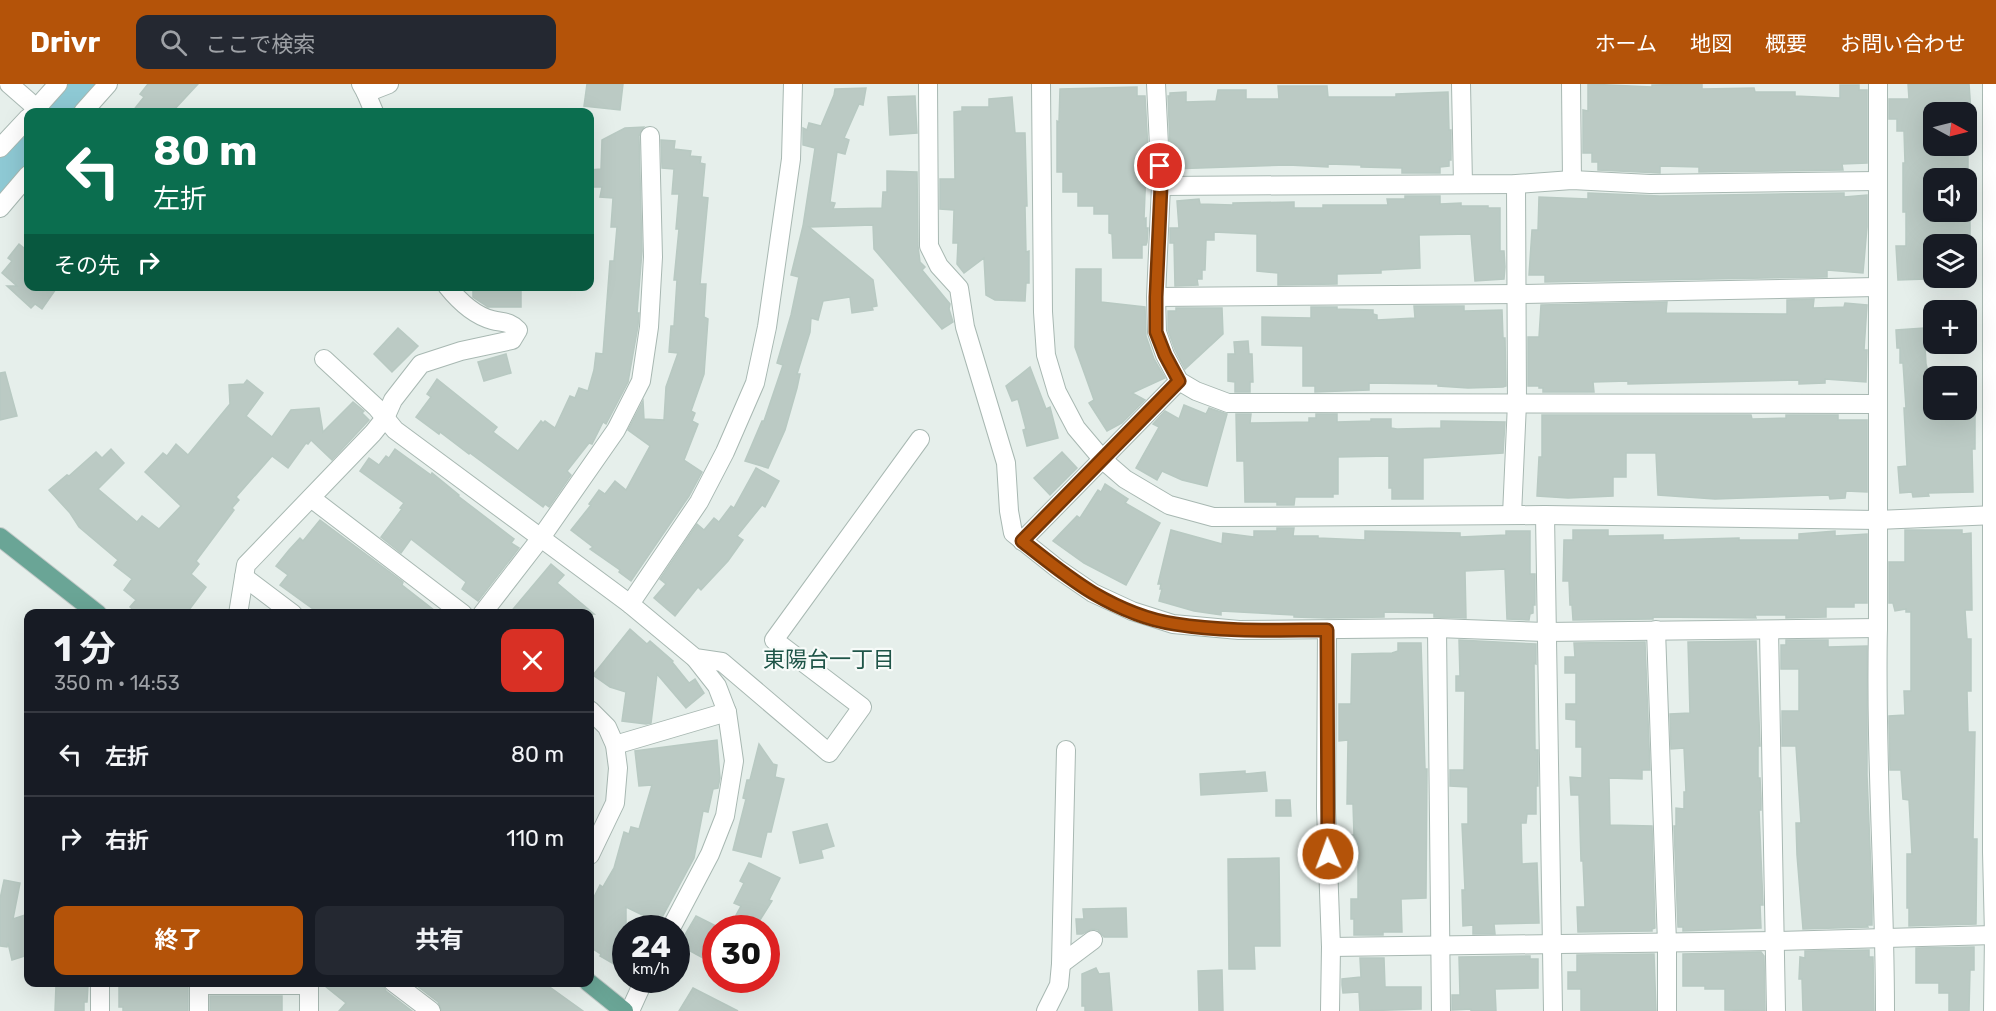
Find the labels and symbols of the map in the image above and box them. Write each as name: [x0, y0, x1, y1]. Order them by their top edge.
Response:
north arrow: [1923, 102, 1977, 156]
pin: [1134, 140, 1185, 191]
district label: 東陽台一丁目: [763, 646, 895, 673]
position arrow: [1296, 822, 1360, 886]
speed limit sign: 30: [702, 915, 780, 993]

